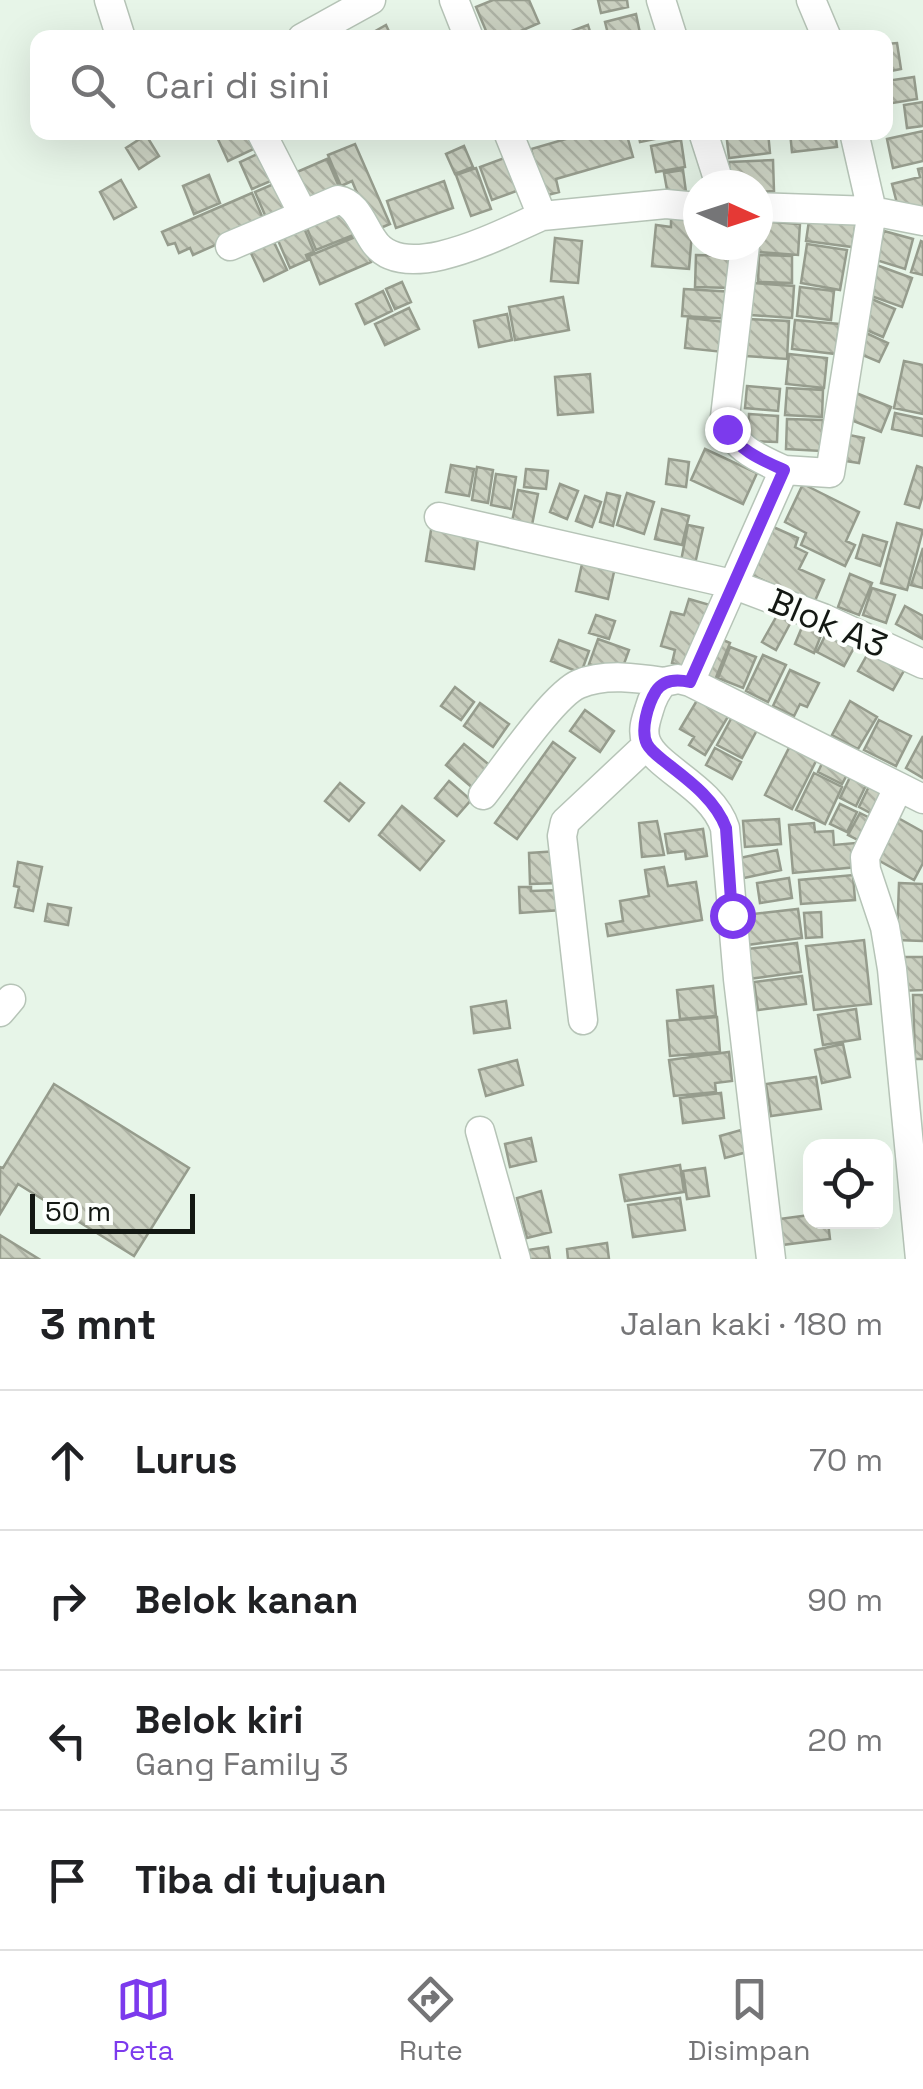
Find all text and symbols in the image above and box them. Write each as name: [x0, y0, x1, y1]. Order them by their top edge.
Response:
search box: [30, 30, 893, 140]
icon: search: [65, 58, 120, 113]
text: Cari di sini: [145, 61, 330, 109]
north arrow: [683, 170, 773, 260]
route end: [705, 407, 751, 453]
street label: Blok A3: [762, 579, 894, 667]
route start: [710, 893, 756, 939]
map controls: [803, 1139, 893, 1229]
button: locate: [803, 1139, 893, 1229]
scale bar: [30, 1189, 195, 1234]
text: 50 m: [45, 1193, 111, 1229]
text: 3 mnt: [40, 1298, 157, 1351]
text: Jalan kaki · 180 m: [620, 1304, 883, 1344]
icon: ahead: [40, 1433, 95, 1488]
text: Lurus: [135, 1436, 237, 1484]
text: 70 m: [809, 1440, 883, 1480]
icon: right: [40, 1573, 95, 1628]
text: Belok kanan: [135, 1576, 358, 1624]
text: 90 m: [807, 1580, 883, 1620]
text: Belok kiri: [135, 1696, 303, 1744]
icon: left: [40, 1713, 95, 1768]
text: 20 m: [807, 1720, 883, 1760]
text: Gang Family 3: [135, 1744, 349, 1784]
icon: arrive: [40, 1853, 95, 1908]
text: Tiba di tujuan: [135, 1856, 387, 1904]
tab: Peta: [113, 1972, 174, 2068]
tab: Rute: [399, 1972, 463, 2068]
tab: Disimpan: [688, 1972, 810, 2068]

